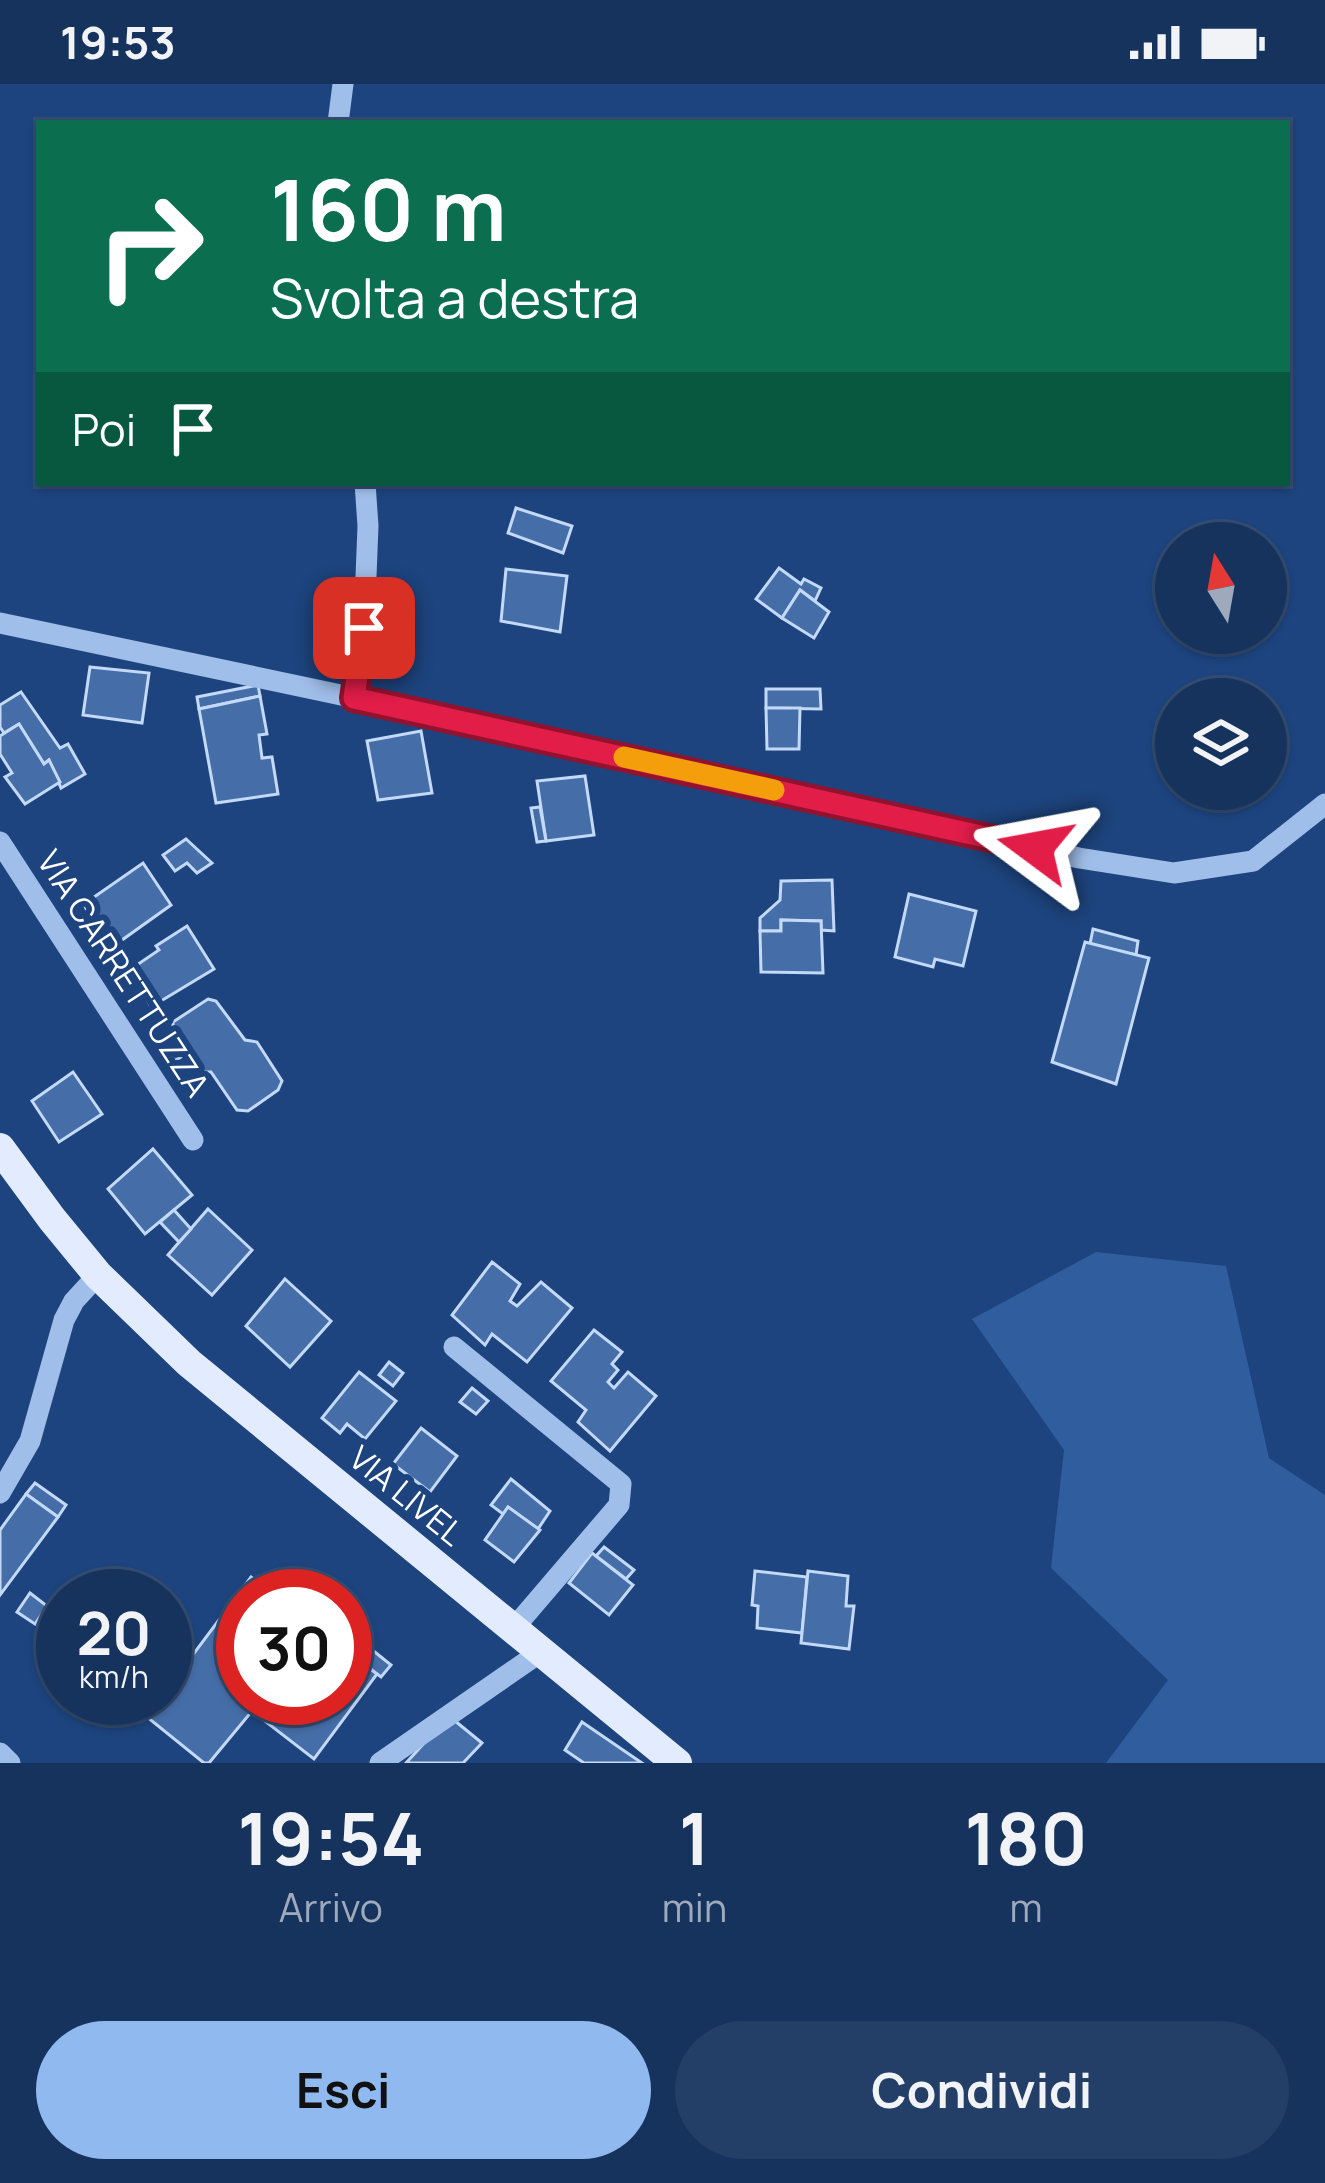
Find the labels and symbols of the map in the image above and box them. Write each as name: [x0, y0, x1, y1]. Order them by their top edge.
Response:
north arrow: [1155, 522, 1287, 654]
pin: [313, 577, 415, 679]
position arrow: [972, 785, 1098, 911]
street label: VIA CARRETTUZZA: [27, 841, 221, 1105]
street label: VIA LIVEL: [340, 1435, 474, 1555]
speed limit sign: 30: [216, 1569, 372, 1725]

